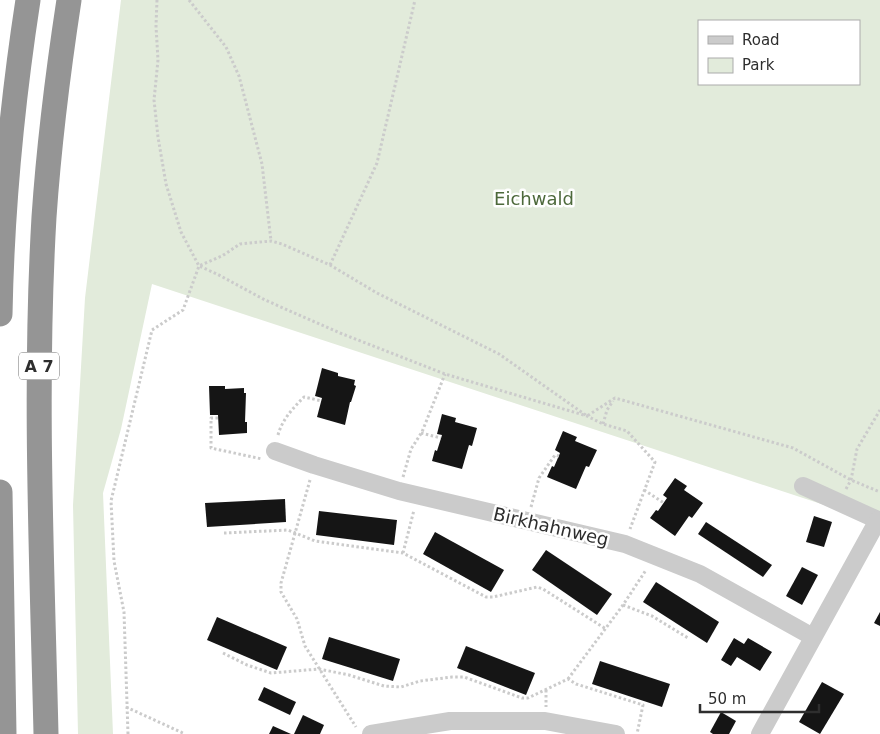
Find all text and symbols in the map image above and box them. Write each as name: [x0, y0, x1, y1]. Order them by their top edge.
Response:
legend: [698, 20, 860, 85]
text: Road: [742, 31, 780, 49]
text: Park: [742, 56, 775, 74]
park label: Eichwald: [494, 188, 574, 209]
road number: A 7: [19, 352, 59, 380]
street label: Birkhahnweg: [491, 503, 611, 550]
scale bar: [700, 682, 819, 714]
text: 50 m: [708, 690, 746, 708]

